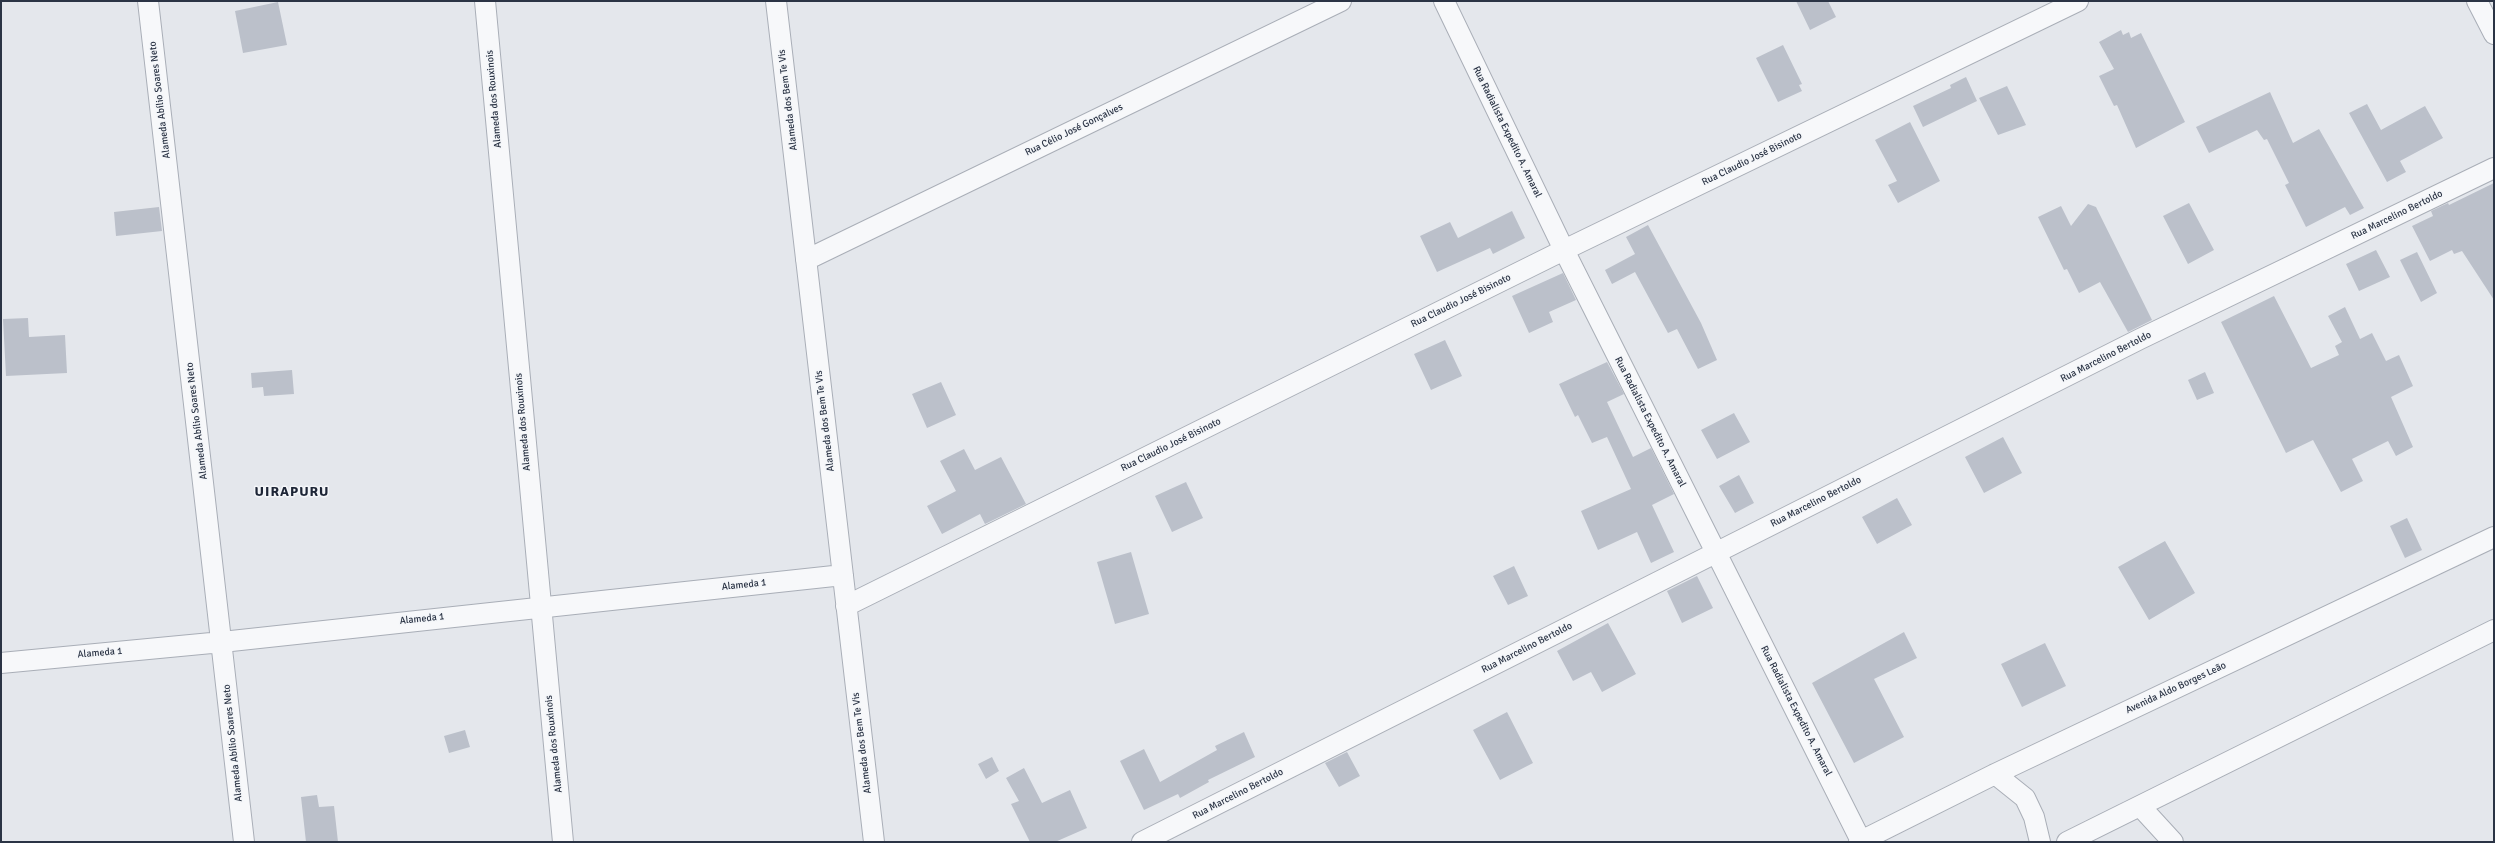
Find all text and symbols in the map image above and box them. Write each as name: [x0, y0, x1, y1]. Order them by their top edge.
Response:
street label: Alameda Abílio Soares Neto: [147, 41, 173, 159]
street label: Alameda dos Bem Te Vis: [776, 49, 800, 151]
street label: Alameda dos Rouxinois: [484, 50, 504, 148]
street label: Rua Radialista Expedito A. Amaral: [1470, 64, 1544, 200]
street label: Rua Célio José Gonçalves: [1023, 101, 1125, 159]
street label: Rua Claudio José Bisinoto: [1700, 130, 1804, 188]
street label: Rua Marcelino Bertoldo: [2349, 188, 2445, 242]
street label: Rua Claudio José Bisinoto: [1409, 272, 1513, 330]
street label: Rua Marcelino Bertoldo: [2059, 329, 2153, 385]
street label: Rua Radialista Expedito A. Amaral: [1612, 355, 1688, 489]
street label: Alameda Abílio Soares Neto: [184, 362, 210, 480]
street label: Alameda dos Bem Te Vis: [813, 370, 837, 472]
street label: Alameda dos Rouxinois: [513, 373, 533, 471]
street label: Rua Claudio José Bisinoto: [1119, 416, 1223, 474]
street label: Rua Marcelino Bertoldo: [1769, 474, 1863, 530]
district label: UIRAPURU: [255, 484, 329, 500]
street label: Alameda 1: [721, 577, 767, 593]
street label: Alameda 1: [399, 611, 445, 627]
street label: Rua Marcelino Bertoldo: [1480, 620, 1574, 676]
street label: Rua Radialista Expedito A. Amaral: [1758, 644, 1834, 778]
street label: Alameda 1: [77, 645, 123, 661]
street label: Avenida Aldo Borges Leão: [2124, 659, 2228, 717]
street label: Alameda Abílio Soares Neto: [221, 684, 245, 802]
street label: Alameda dos Bem Te Vis: [850, 692, 874, 794]
street label: Alameda dos Rouxinois: [543, 694, 565, 794]
street label: Rua Marcelino Bertoldo: [1191, 766, 1285, 822]

